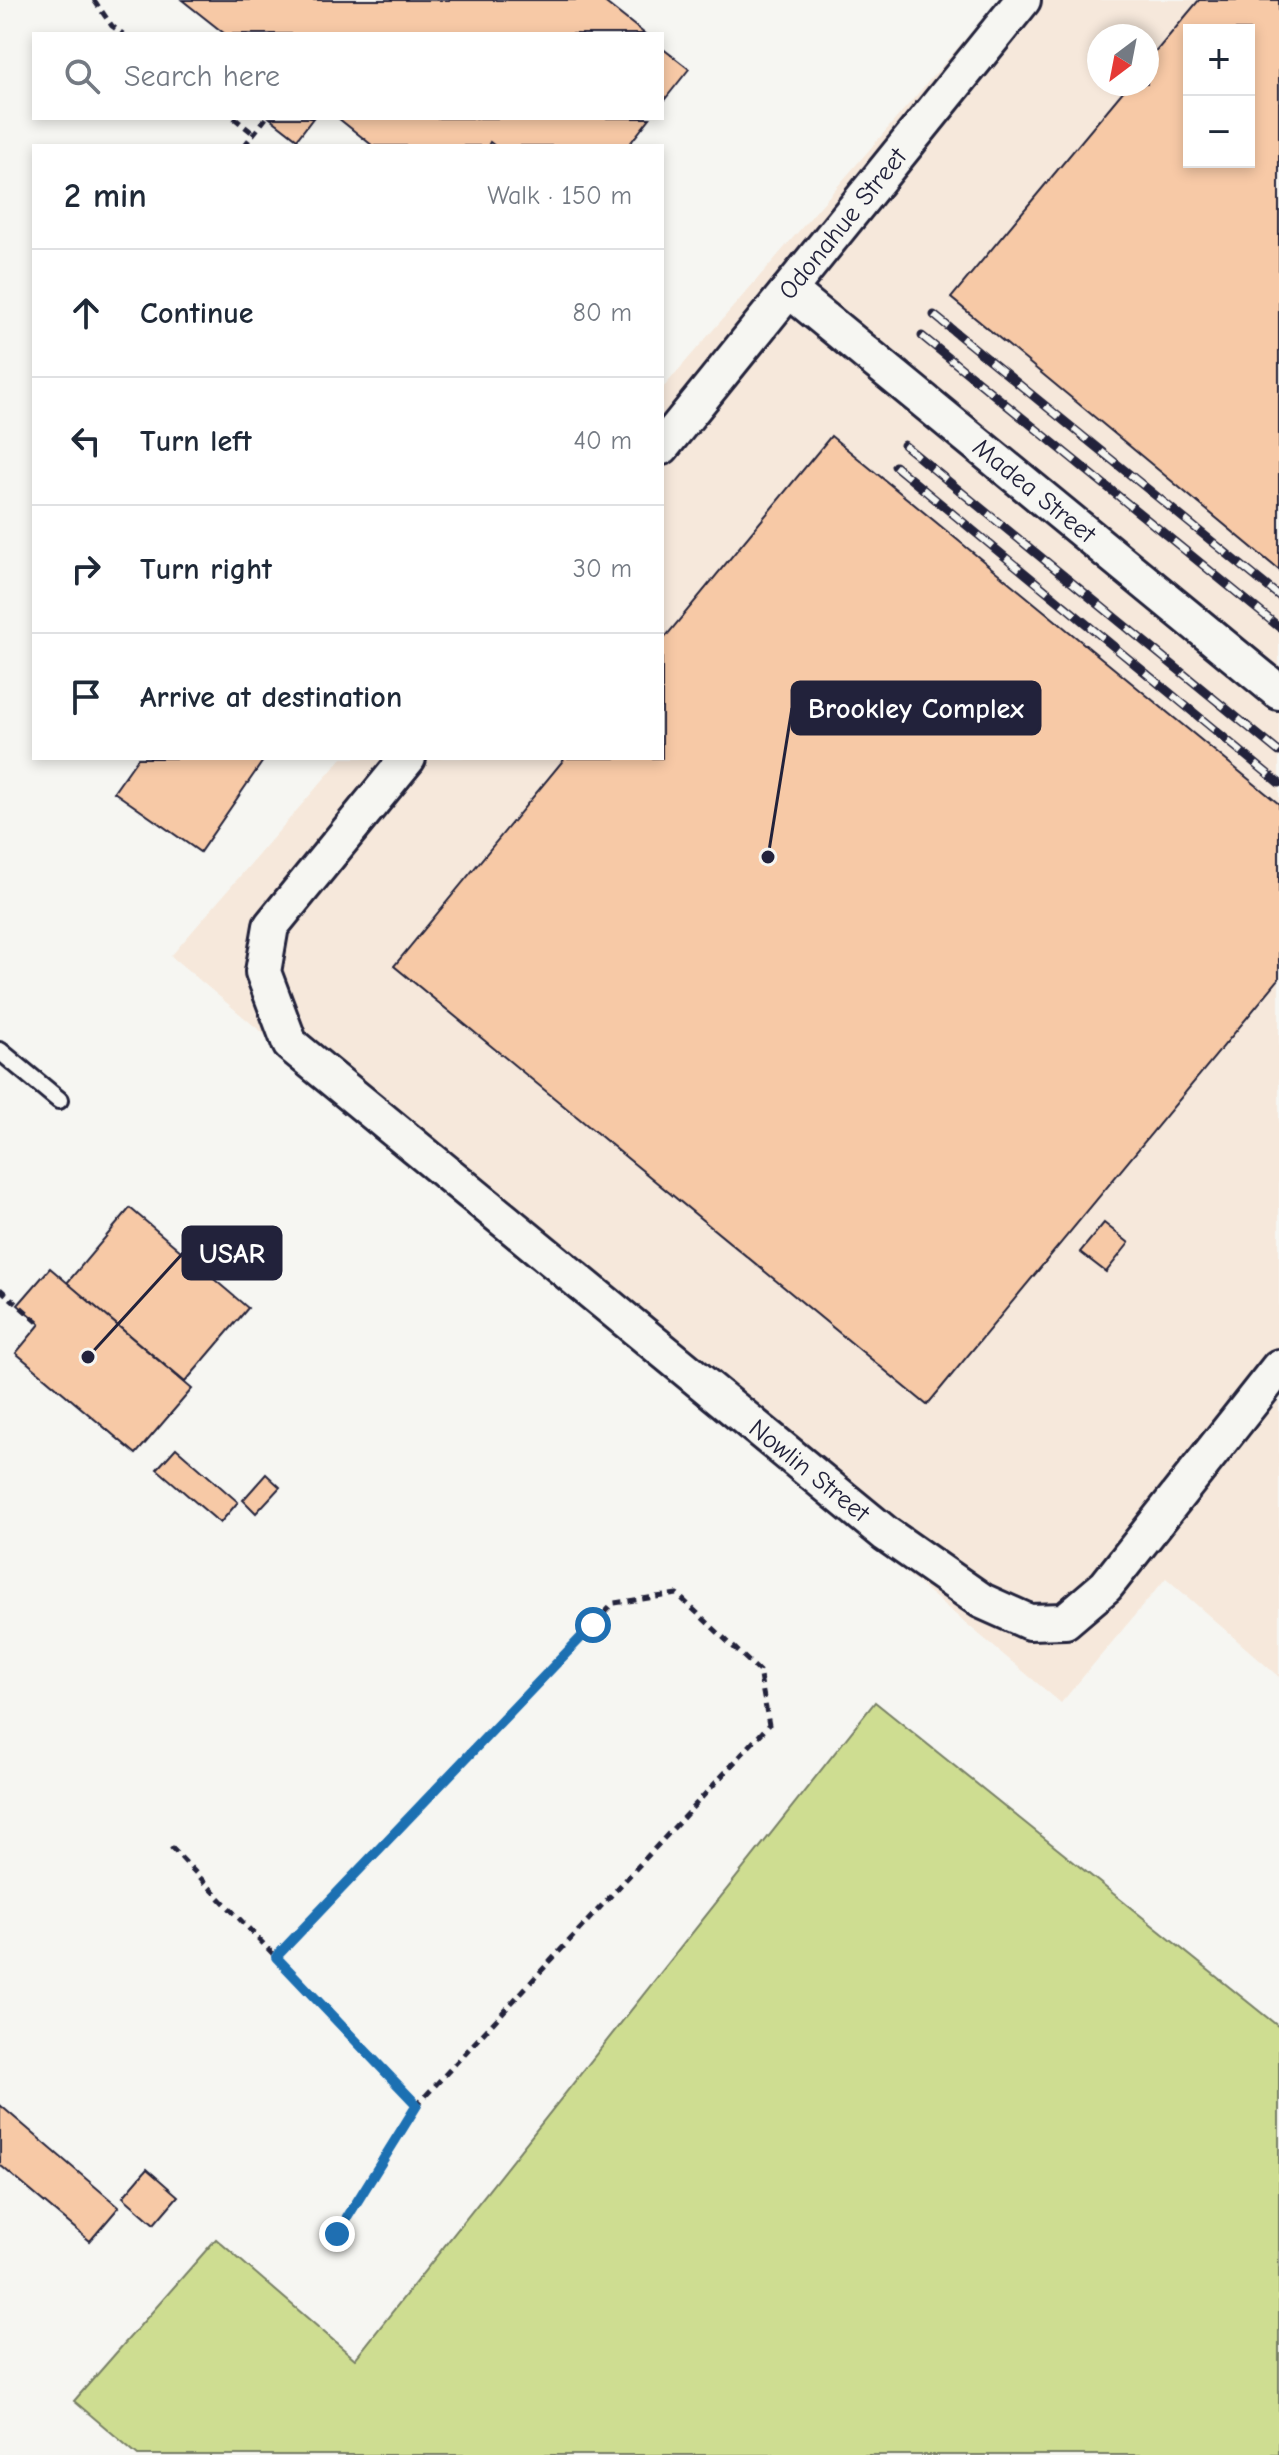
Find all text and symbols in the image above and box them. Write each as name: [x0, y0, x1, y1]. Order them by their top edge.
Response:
north arrow: [1087, 24, 1159, 96]
map controls: [1183, 24, 1255, 168]
button: +: [1183, 24, 1255, 96]
search box: [32, 32, 664, 120]
icon: search: [60, 54, 104, 98]
text: Search here: [124, 59, 280, 94]
button: −: [1183, 96, 1255, 168]
street label: Odonahue Street: [773, 141, 914, 306]
text: 2 min: [64, 176, 147, 216]
text: Walk · 150 m: [487, 181, 632, 211]
icon: ahead: [64, 291, 108, 335]
text: Continue: [140, 296, 254, 331]
text: 80 m: [573, 298, 632, 328]
icon: left: [64, 419, 108, 463]
text: Turn left: [140, 424, 252, 459]
text: 40 m: [573, 426, 632, 456]
street label: Madea Street: [967, 432, 1103, 551]
icon: right: [64, 547, 108, 591]
text: Turn right: [140, 552, 272, 587]
text: 30 m: [573, 554, 632, 584]
icon: arrive: [64, 675, 108, 719]
text: Arrive at destination: [140, 680, 402, 715]
callout: Brookley Complex: [792, 682, 1040, 734]
text: Brookley Complex: [808, 693, 1024, 725]
callout: USAR: [183, 1227, 281, 1279]
text: USAR: [199, 1238, 265, 1270]
street label: Nowlin Street: [743, 1413, 876, 1530]
route start: [575, 1607, 611, 1643]
route end: [319, 2216, 355, 2252]

